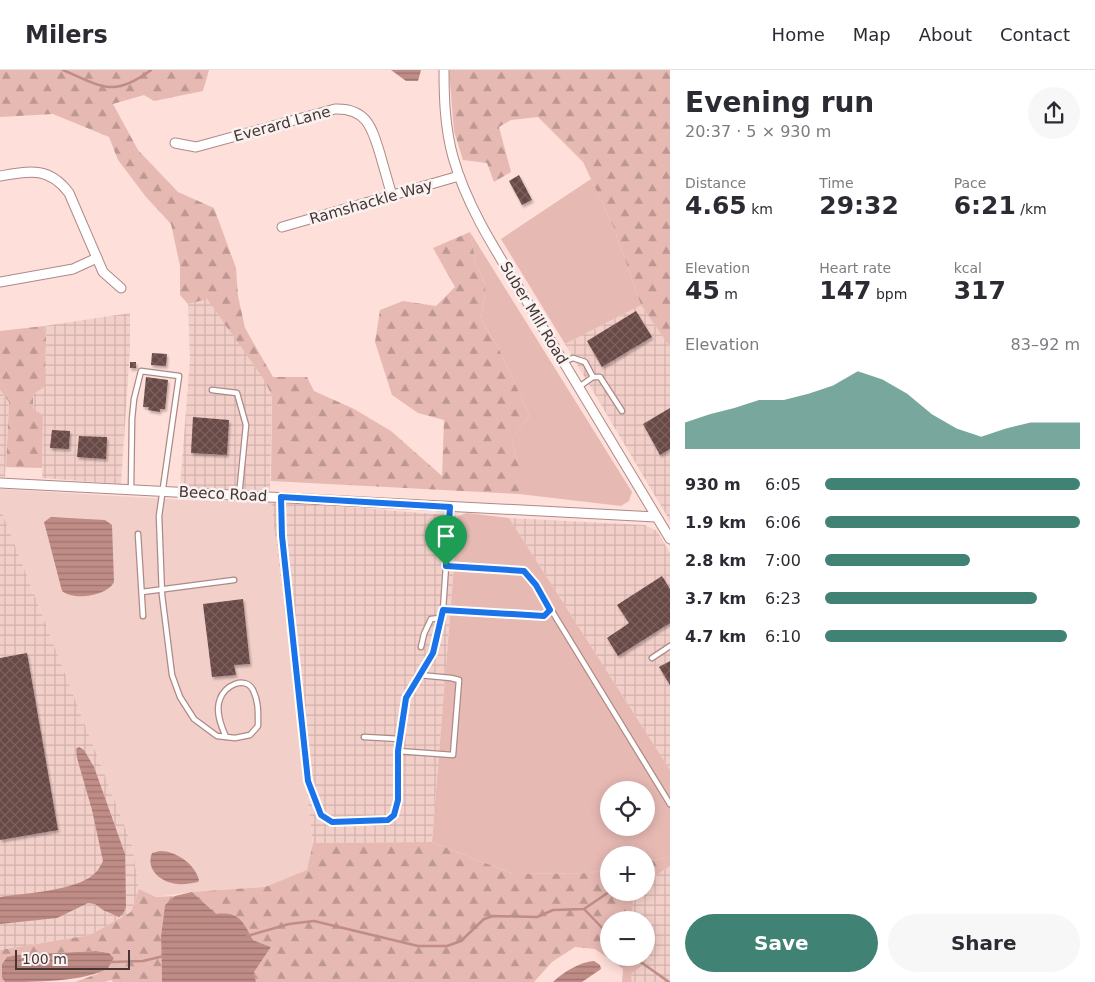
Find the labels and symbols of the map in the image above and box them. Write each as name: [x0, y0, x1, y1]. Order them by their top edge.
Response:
street label: Everard Lane: [232, 102, 332, 146]
street label: Ramshackle Way: [307, 176, 435, 228]
street label: Suber Mill Road: [496, 258, 572, 368]
street label: Beeco Road: [178, 483, 268, 505]
pin: [425, 515, 467, 566]
scale bar: [15, 947, 130, 970]

